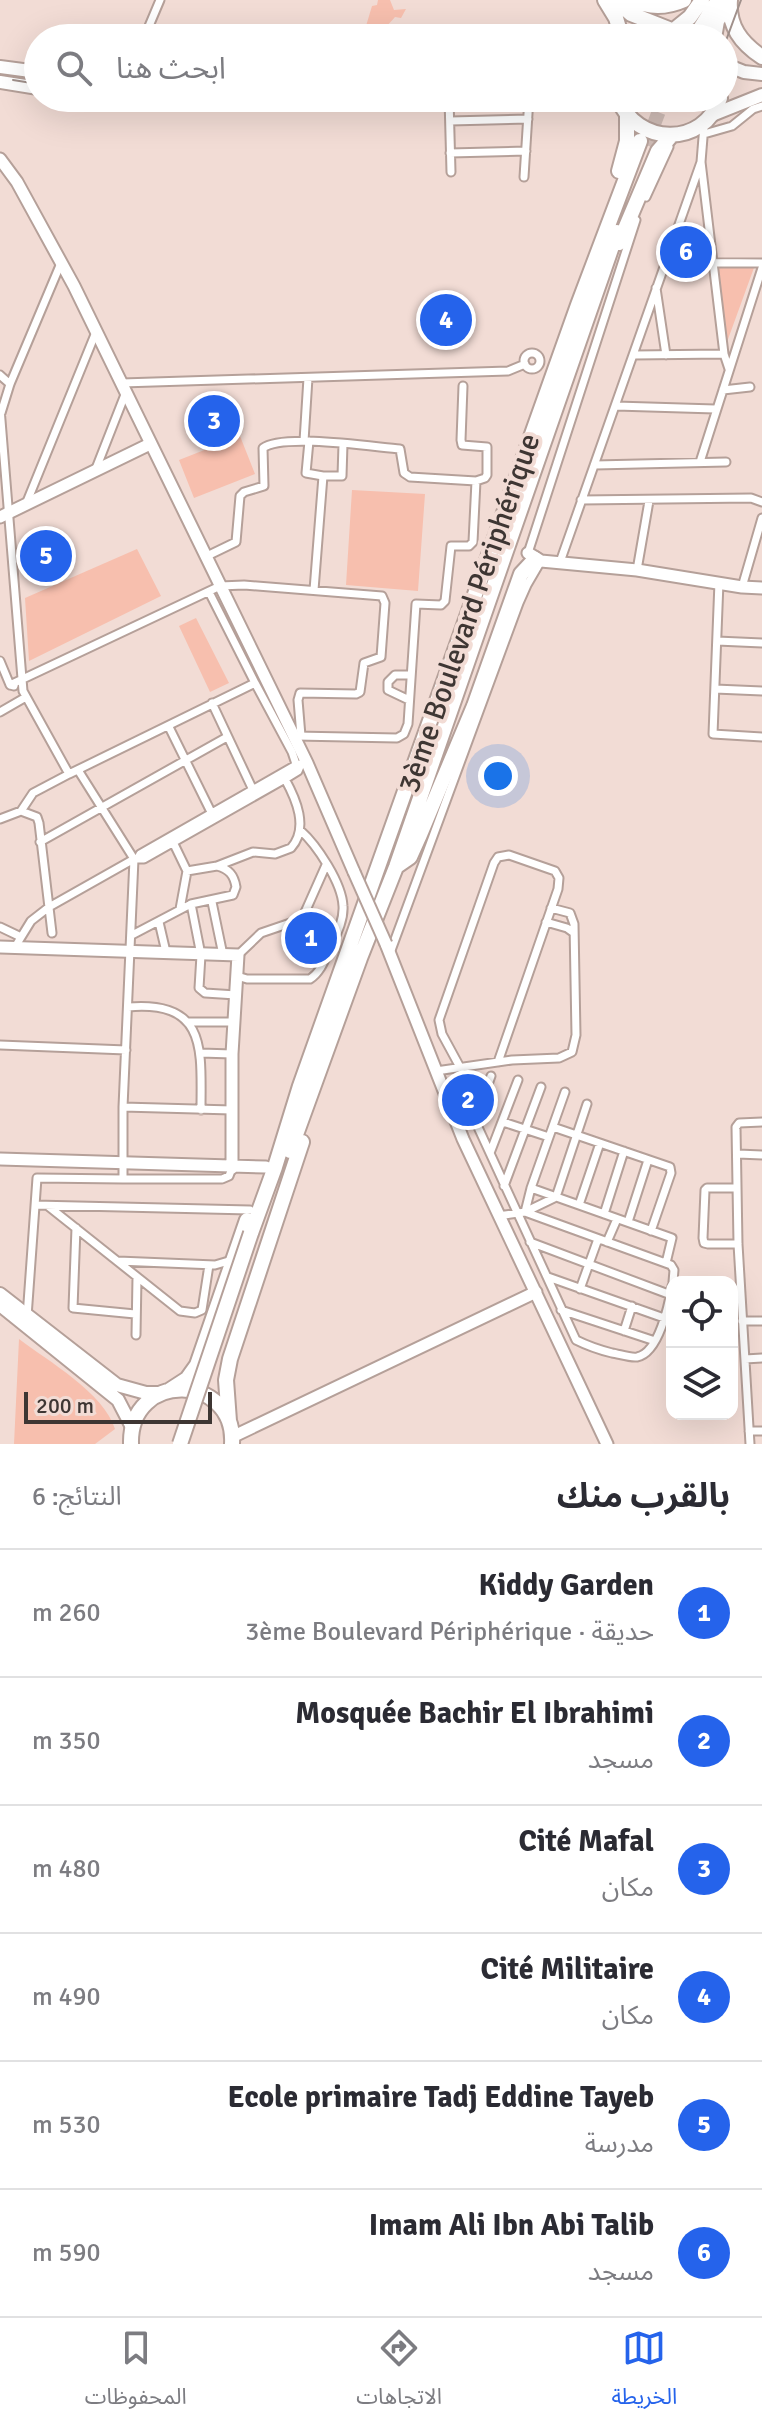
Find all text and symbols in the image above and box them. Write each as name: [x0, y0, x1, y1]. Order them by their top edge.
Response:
search box: [24, 24, 738, 112]
icon: search: [52, 46, 96, 90]
text: ابحث هنا: [116, 50, 226, 87]
pin: 6: [660, 222, 712, 282]
pin: 4: [420, 290, 472, 350]
pin: 3: [188, 391, 240, 451]
street label: 3ème Boulevard Périphérique: [391, 429, 548, 798]
pin: 5: [20, 526, 72, 586]
your location: [478, 756, 518, 796]
pin: 1: [285, 908, 337, 968]
pin: 2: [442, 1070, 494, 1130]
map controls: [666, 1276, 738, 1420]
button: locate: [666, 1276, 738, 1348]
button: layers: [666, 1348, 738, 1420]
scale bar: [24, 1388, 212, 1424]
text: 200 m: [36, 1392, 94, 1419]
text: بالقرب منك: [557, 1475, 730, 1517]
text: النتائج: 6: [32, 1481, 122, 1513]
text: Kiddy Garden: [479, 1567, 654, 1604]
text: 260 m: [32, 1597, 101, 1629]
text: 1: [697, 1597, 711, 1629]
text: حديقة · 3ème Boulevard Périphérique: [245, 1616, 654, 1648]
text: Mosquée Bachir El Ibrahimi: [295, 1695, 654, 1732]
text: 350 m: [32, 1725, 101, 1757]
text: 2: [697, 1725, 711, 1757]
text: مسجد: [588, 1744, 654, 1776]
text: Cité Mafal: [518, 1823, 654, 1860]
text: 480 m: [32, 1853, 101, 1885]
text: 3: [697, 1853, 711, 1885]
text: مكان: [602, 1872, 654, 1904]
text: Cité Militaire: [481, 1951, 654, 1988]
text: 490 m: [32, 1981, 101, 2013]
text: 4: [697, 1981, 711, 2013]
text: مكان: [602, 2000, 654, 2032]
text: Ecole primaire Tadj Eddine Tayeb: [228, 2079, 654, 2116]
text: 530 m: [32, 2109, 101, 2141]
text: 5: [697, 2109, 711, 2141]
text: مدرسة: [585, 2128, 654, 2160]
text: Imam Ali Ibn Abi Talib: [369, 2207, 654, 2244]
text: 590 m: [32, 2237, 101, 2269]
text: 6: [697, 2237, 711, 2269]
text: مسجد: [588, 2256, 654, 2288]
tab: المحفوظات: [85, 2326, 187, 2420]
tab: الاتجاهات: [356, 2326, 442, 2420]
tab: الخريطة: [611, 2326, 677, 2420]

